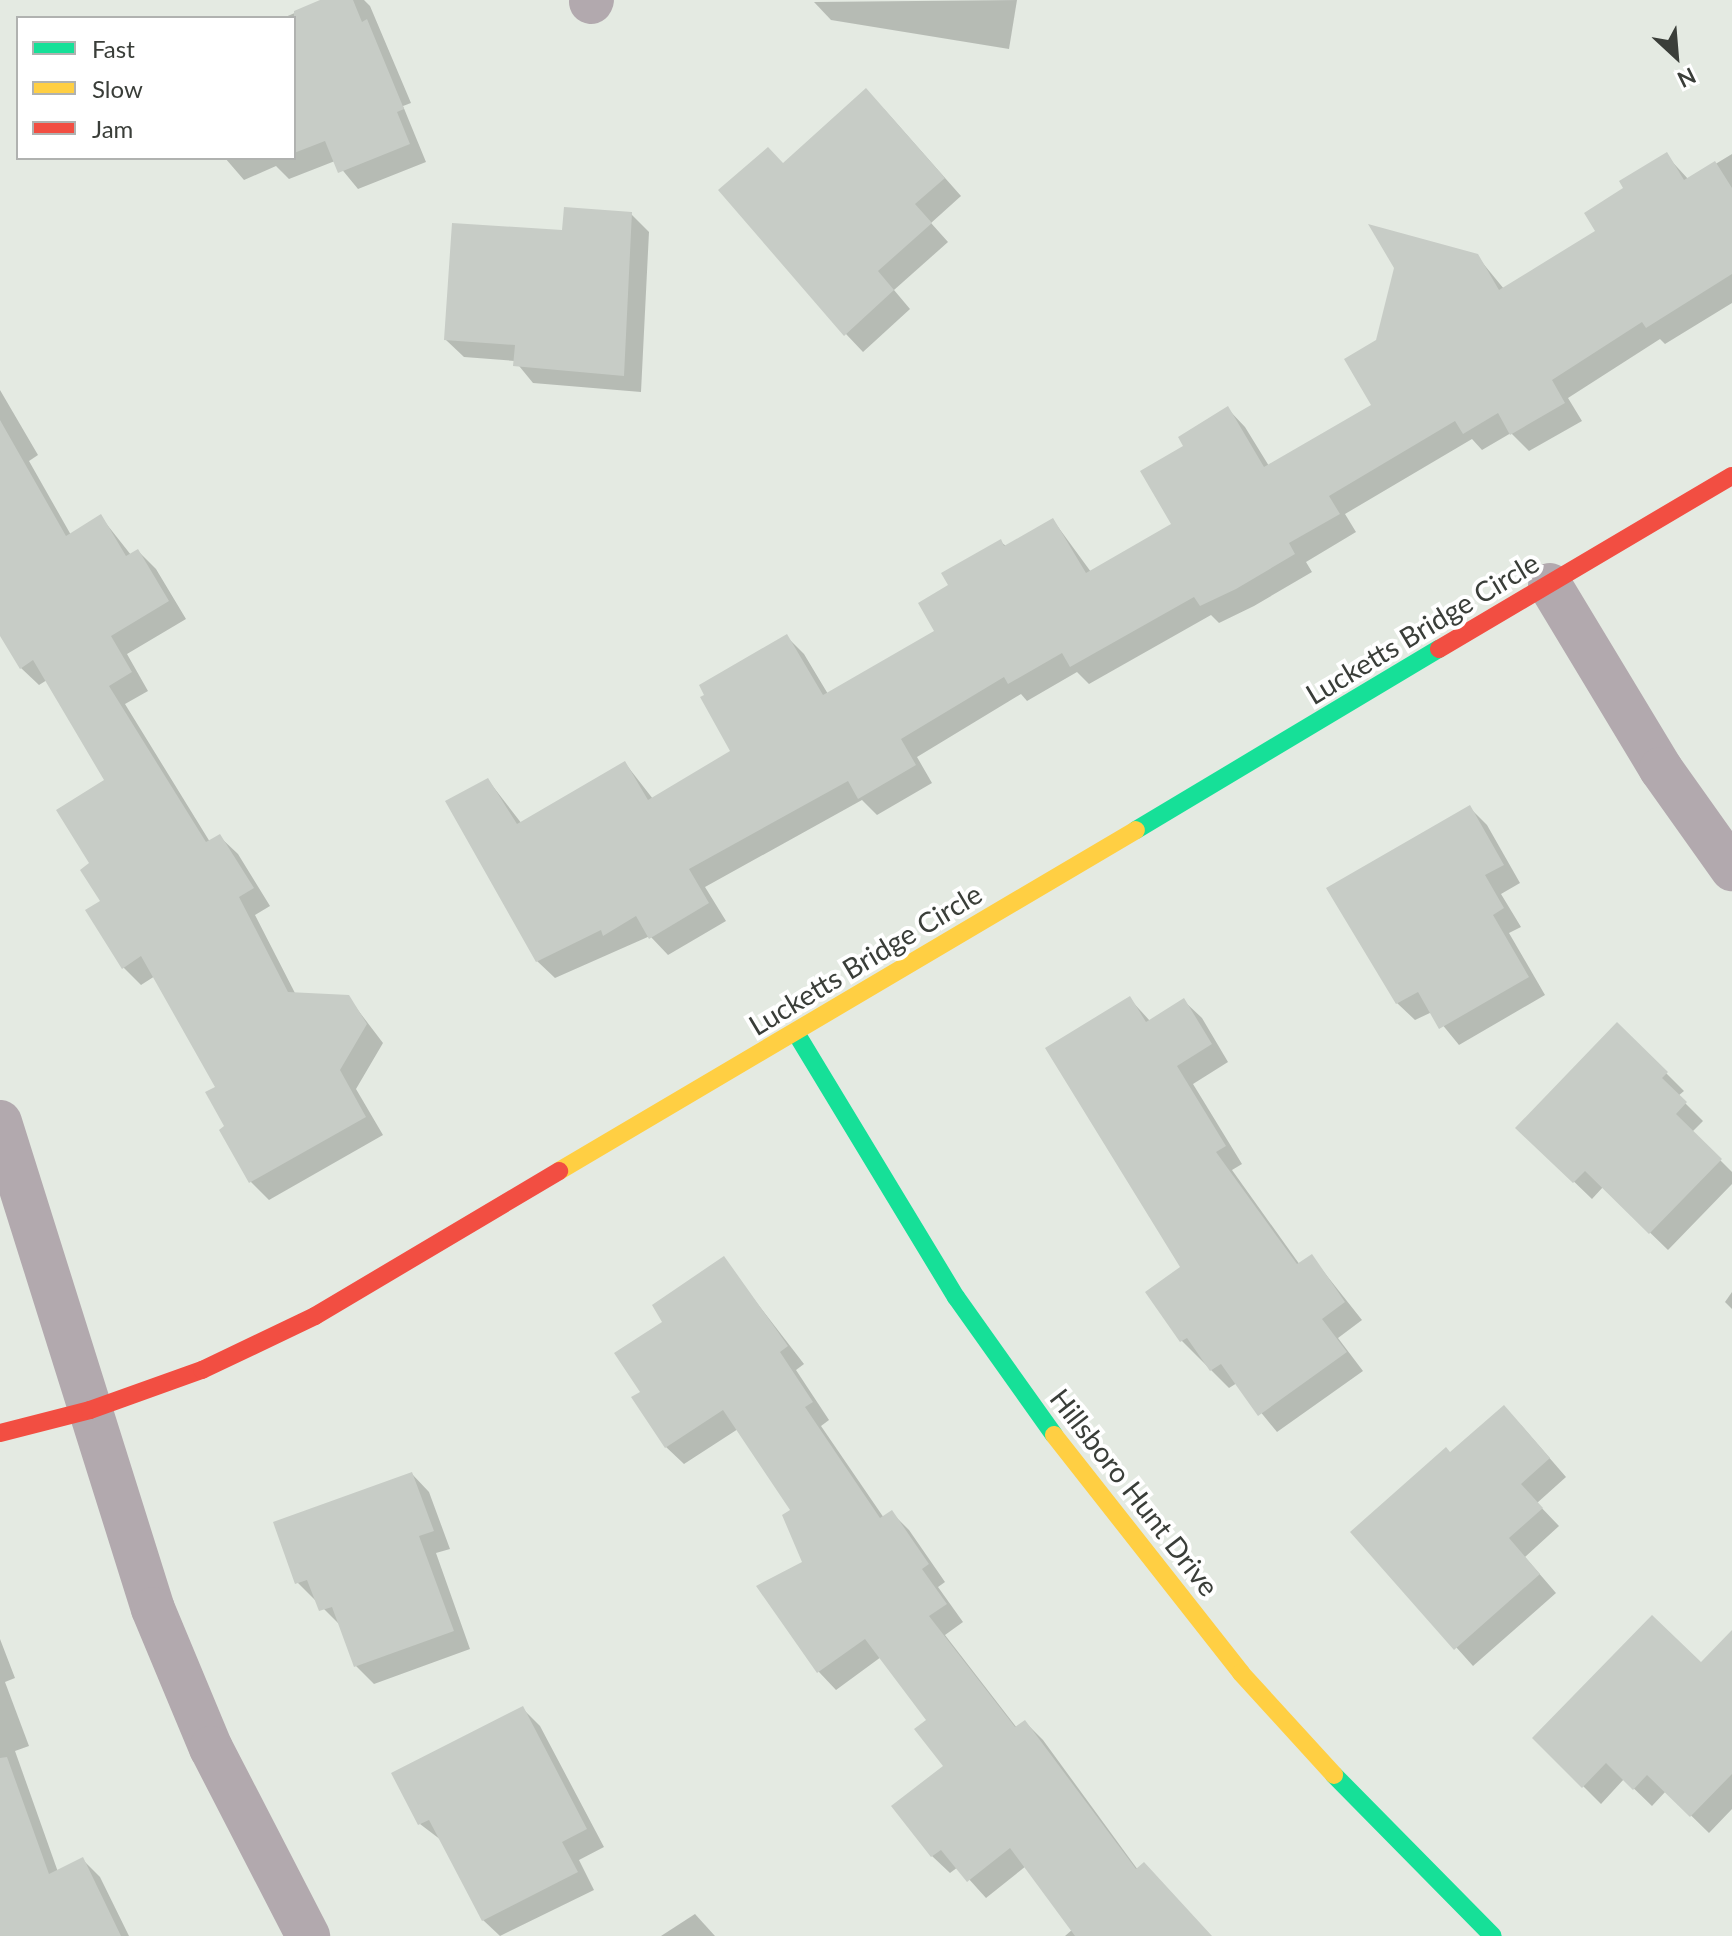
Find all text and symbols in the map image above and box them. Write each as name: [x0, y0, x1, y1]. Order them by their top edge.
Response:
legend: [16, 16, 296, 160]
north arrow: [1636, 16, 1716, 96]
text: Fast: [92, 34, 135, 63]
text: N: [1673, 62, 1700, 94]
text: Slow: [92, 74, 143, 103]
text: Jam: [92, 114, 133, 143]
street label: Lucketts Bridge Circle: [1300, 545, 1544, 711]
street label: Lucketts Bridge Circle: [743, 876, 987, 1042]
street label: Hillsboro Hunt Drive: [1044, 1382, 1226, 1602]

